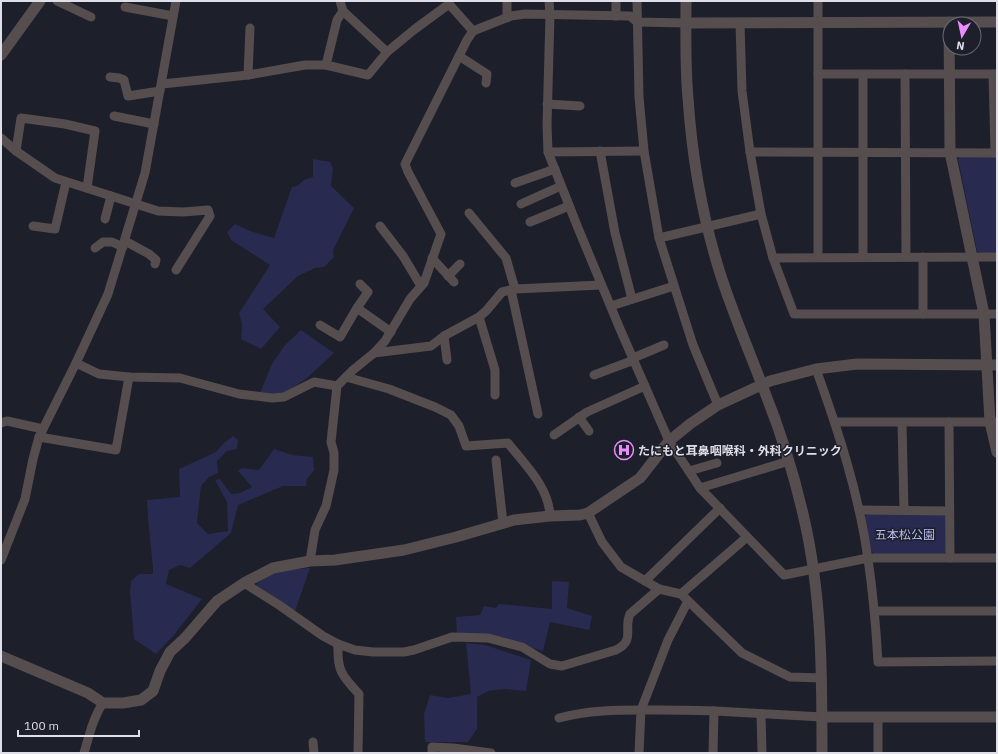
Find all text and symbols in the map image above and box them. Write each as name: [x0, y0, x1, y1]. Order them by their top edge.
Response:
north arrow: [942, 16, 982, 56]
text: N: [955, 38, 965, 53]
hospital icon: たにもと耳鼻咽喉科・外科クリニック: [613, 439, 635, 461]
place label: たにもと耳鼻咽喉科・外科クリニック: [638, 443, 842, 458]
park label: 五本松公園: [875, 527, 935, 542]
scale bar: [18, 712, 139, 738]
text: 100 m: [24, 718, 59, 733]

